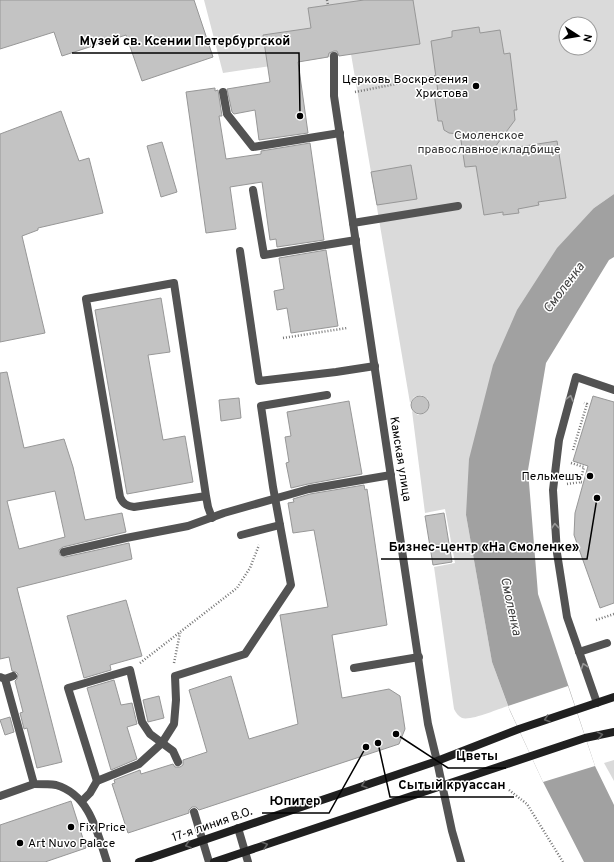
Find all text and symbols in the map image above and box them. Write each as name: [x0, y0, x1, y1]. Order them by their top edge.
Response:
north arrow: [558, 16, 598, 56]
callout: Музей св. Ксении Петербургской: [72, 28, 299, 53]
text: N: [579, 33, 594, 43]
text: Музей св. Ксении Петербургской: [80, 34, 290, 50]
place label: Церковь Воскресения Христова: [342, 72, 468, 102]
marker: Церковь Воскресения Христова: [471, 81, 481, 91]
park label: Смоленское православное кладбище: [417, 128, 561, 158]
water label: Смоленка: [540, 259, 589, 317]
one-way arrow: [565, 395, 574, 402]
street label: Камская улица: [385, 416, 415, 503]
place label: Пельмешъ: [522, 469, 582, 485]
marker: Пельмешъ: [585, 471, 595, 481]
one-way arrow: [551, 523, 560, 529]
callout: Бизнес-центр «На Смоленке»: [381, 534, 587, 559]
text: Бизнес-центр «На Смоленке»: [389, 540, 579, 556]
water label: Смоленка: [496, 576, 524, 637]
one-way arrow: [580, 663, 589, 670]
one-way arrow: [544, 715, 551, 723]
one-way arrow: [597, 731, 603, 740]
callout: Цветы: [448, 743, 506, 768]
text: Цветы: [456, 749, 498, 765]
callout: Сытый круассан: [390, 772, 514, 797]
text: Сытый круассан: [398, 778, 506, 794]
one-way arrow: [361, 781, 368, 789]
callout: Юпитер: [262, 788, 329, 813]
text: Юпитер: [270, 794, 320, 810]
street label: 17-я линия В.О.: [170, 804, 255, 846]
place label: Fix Price: [79, 820, 126, 836]
marker: Fix Price: [66, 822, 76, 832]
place label: Art Nuvo Palace: [28, 836, 115, 852]
marker: Art Nuvo Palace: [15, 838, 25, 848]
one-way arrow: [185, 841, 192, 849]
one-way arrow: [261, 841, 268, 850]

